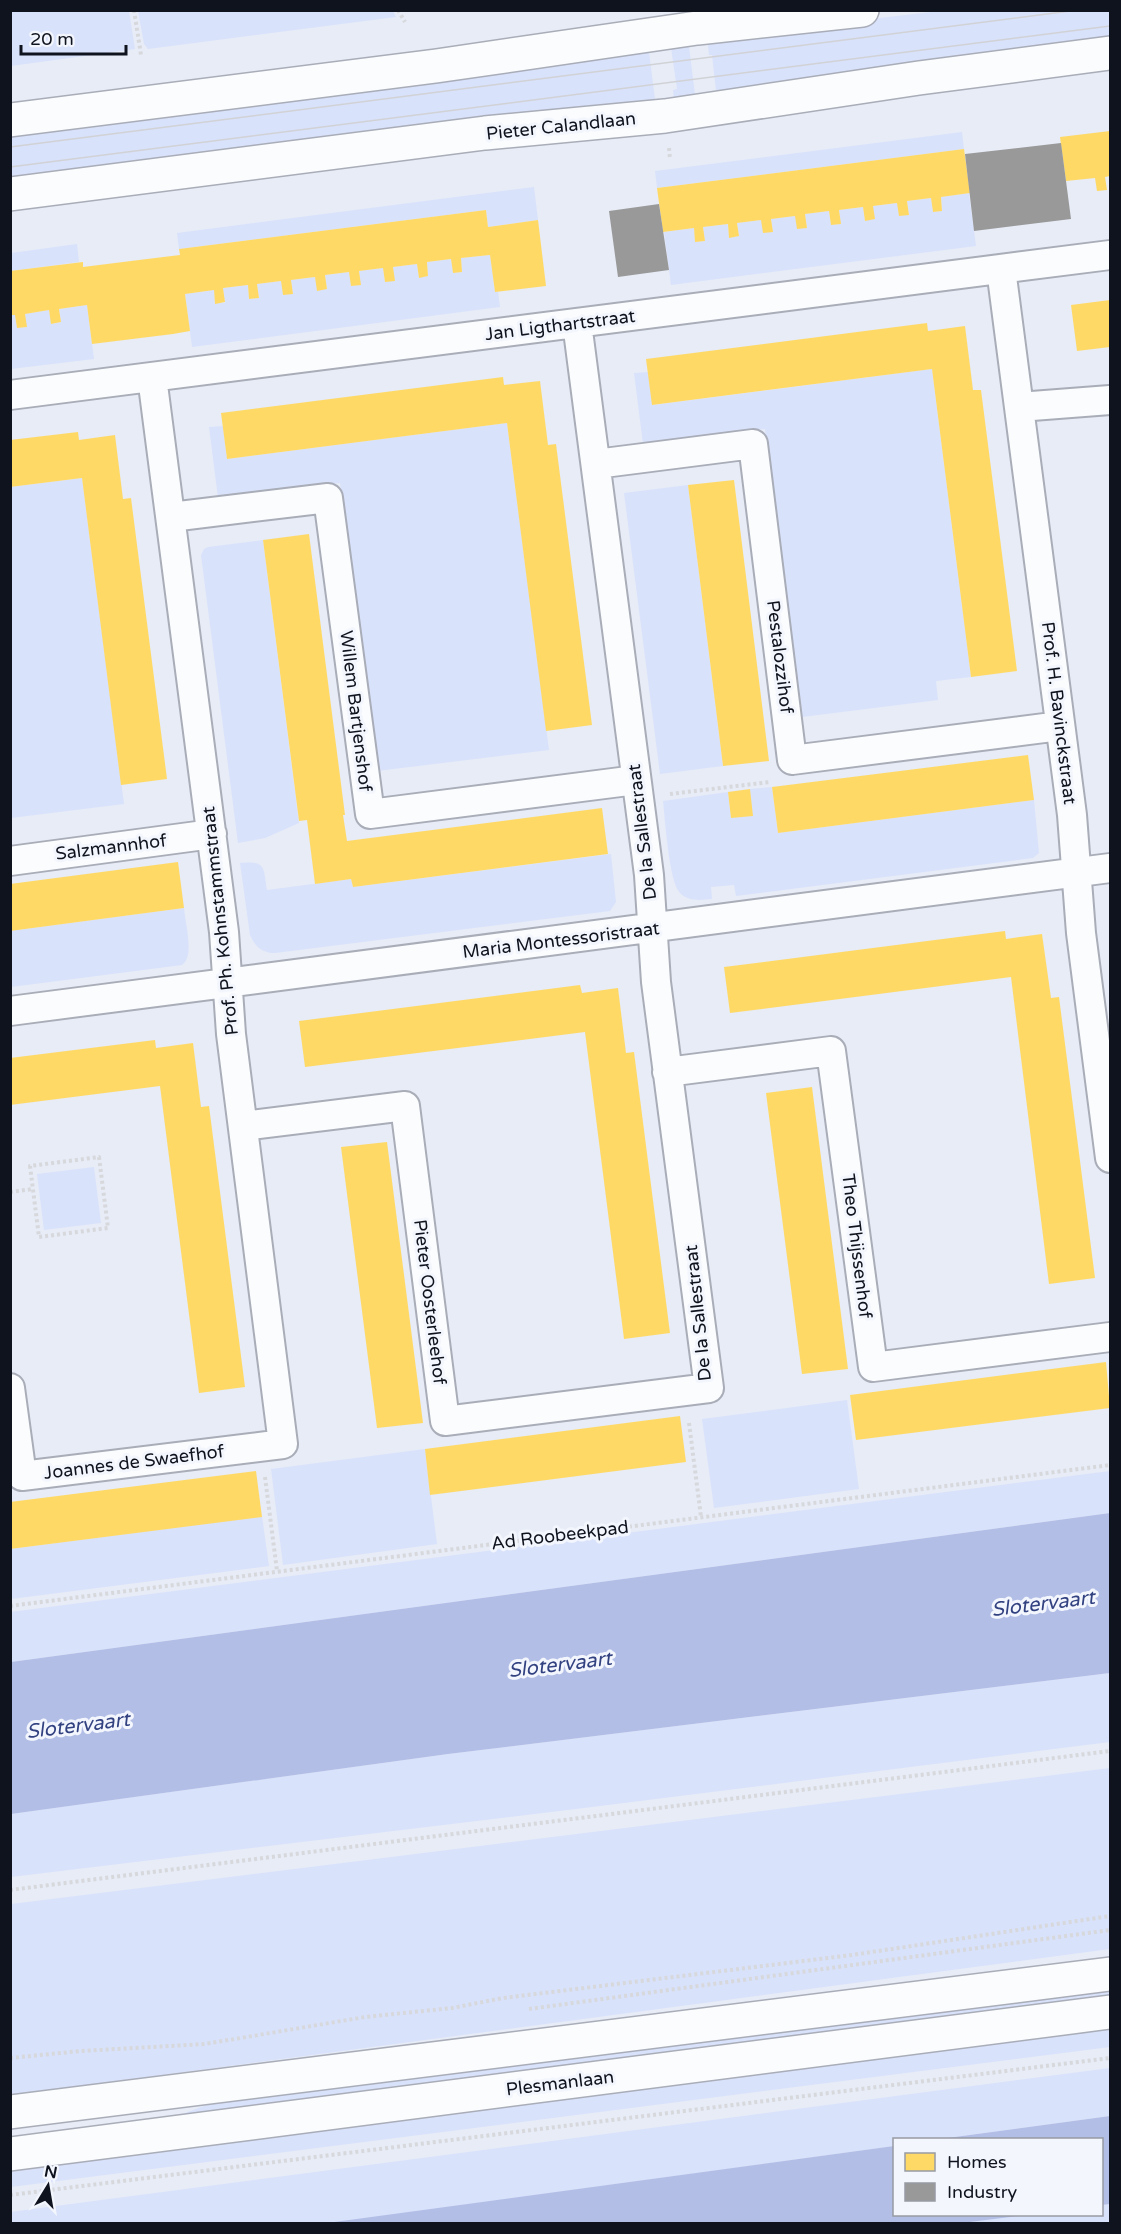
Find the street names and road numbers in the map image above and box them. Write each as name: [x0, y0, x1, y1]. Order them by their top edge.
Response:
street label: Pieter Calandlaan: [485, 107, 637, 145]
street label: Jan Ligthartstraat: [484, 305, 637, 345]
street label: Pestalozzihof: [762, 599, 798, 715]
street label: Prof. H. Bavinckstraat: [1037, 620, 1081, 806]
street label: Willem Bartjenshof: [335, 629, 377, 793]
street label: De la Sallestraat: [623, 763, 661, 901]
street label: Prof. Ph. Kohnstammstraat: [197, 805, 243, 1037]
street label: Salzmannhof: [54, 829, 168, 865]
street label: Maria Montessoristraat: [461, 917, 661, 963]
street label: Theo Thijssenhof: [837, 1172, 877, 1320]
street label: Pieter Oosterleehof: [409, 1218, 451, 1386]
street label: De la Sallestraat: [680, 1244, 716, 1382]
street label: Joannes de Swaefhof: [43, 1440, 226, 1484]
street label: Ad Roobeekpad: [490, 1516, 630, 1554]
street label: Plesmanlaan: [505, 2065, 615, 2101]

